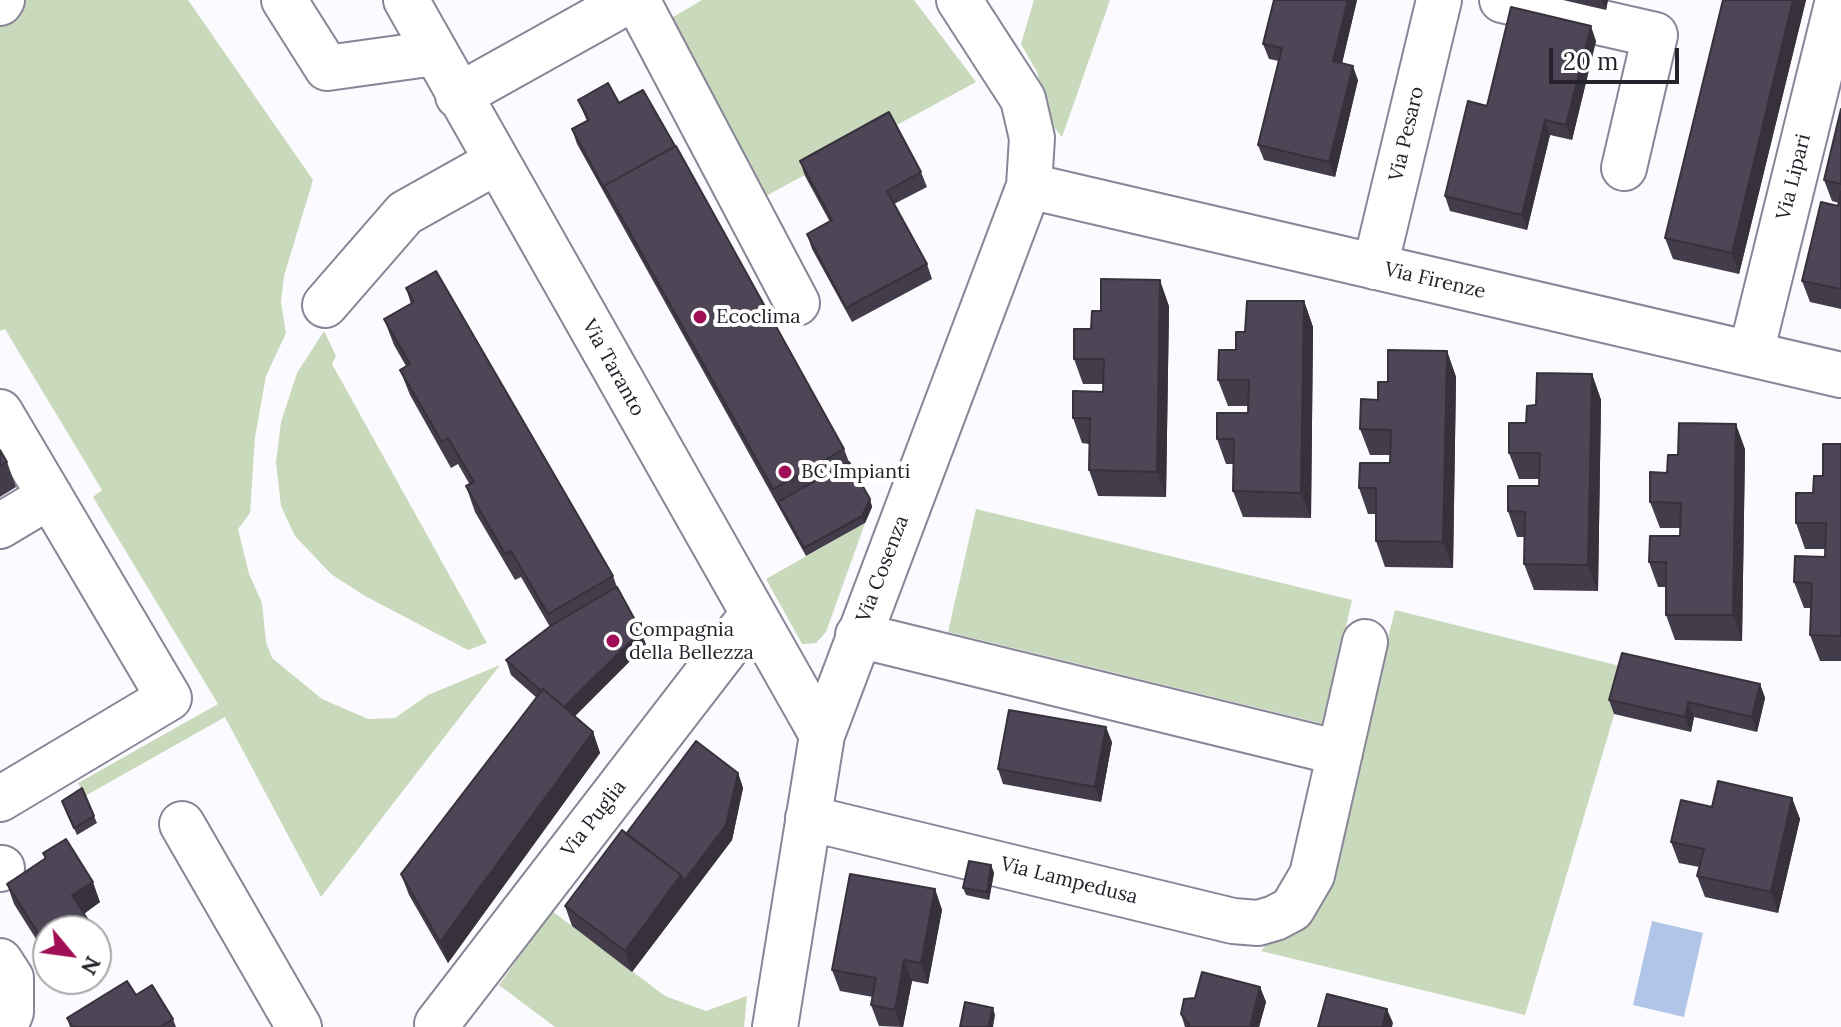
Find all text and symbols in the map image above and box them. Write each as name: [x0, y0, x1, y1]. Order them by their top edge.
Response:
scale bar: [1553, 32, 1683, 82]
text: 20 m: [1563, 46, 1619, 77]
street label: Via Pesaro: [1384, 84, 1430, 184]
street label: Via Lipari: [1772, 132, 1816, 222]
street label: Via Firenze: [1382, 258, 1488, 304]
place label: Ecoclima: [716, 305, 801, 329]
marker: Ecoclima: [691, 308, 709, 326]
street label: Via Taranto: [577, 315, 649, 421]
place label: BC Impianti: [801, 460, 910, 484]
marker: BC Impianti: [776, 463, 794, 481]
street label: Via Cosenza: [852, 512, 914, 626]
place label: Compagnia della Bellezza: [629, 618, 754, 665]
marker: Compagnia della Bellezza: [604, 632, 622, 650]
street label: Via Puglia: [557, 776, 631, 862]
street label: Via Lampedusa: [998, 852, 1140, 910]
north arrow: [32, 915, 112, 995]
text: N: [75, 951, 108, 980]

